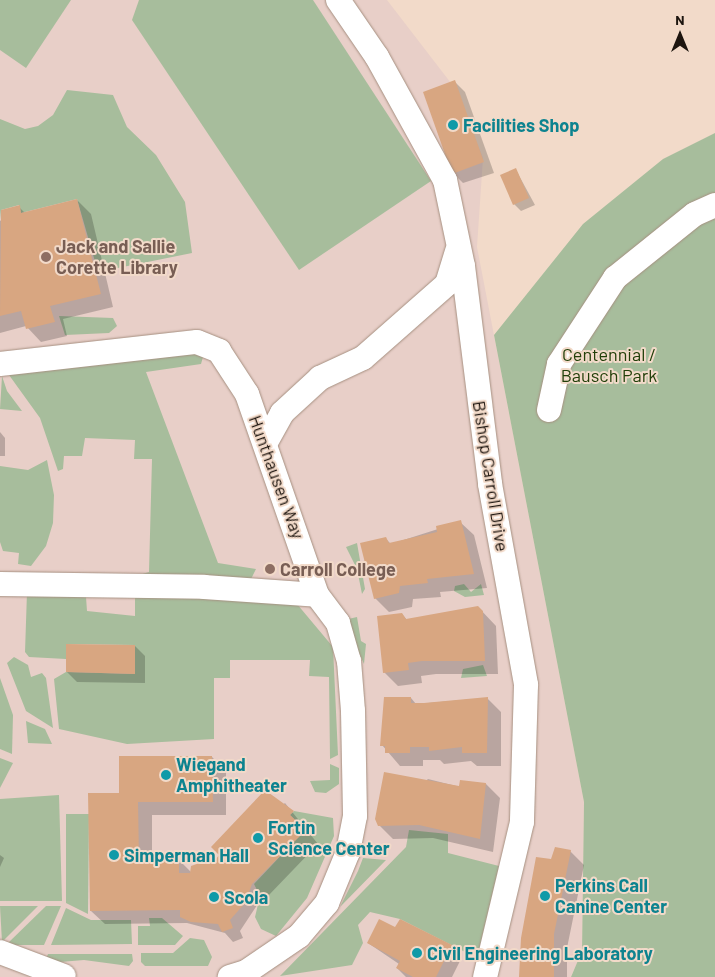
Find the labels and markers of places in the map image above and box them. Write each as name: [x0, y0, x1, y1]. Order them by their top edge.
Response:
place label: Facilities Shop: [463, 114, 579, 136]
marker: Facilities Shop: [447, 119, 459, 131]
place label: Jack and Sallie Corette Library: [56, 236, 178, 278]
marker: Jack and Sallie Corette Library: [40, 251, 52, 263]
place label: Carroll College: [280, 558, 396, 580]
marker: Carroll College: [264, 563, 276, 575]
place label: Wiegand Amphitheater: [176, 754, 287, 796]
marker: Wiegand Amphitheater: [160, 769, 172, 781]
place label: Fortin Science Center: [268, 817, 390, 860]
marker: Fortin Science Center: [252, 832, 264, 844]
place label: Simperman Hall: [124, 844, 249, 866]
marker: Simperman Hall: [108, 849, 120, 861]
place label: Perkins Call Canine Center: [555, 875, 667, 918]
place label: Scola: [224, 886, 268, 908]
marker: Perkins Call Canine Center: [539, 890, 551, 902]
marker: Scola: [208, 891, 220, 903]
place label: Civil Engineering Laboratory: [427, 942, 653, 964]
marker: Civil Engineering Laboratory: [411, 947, 423, 959]

